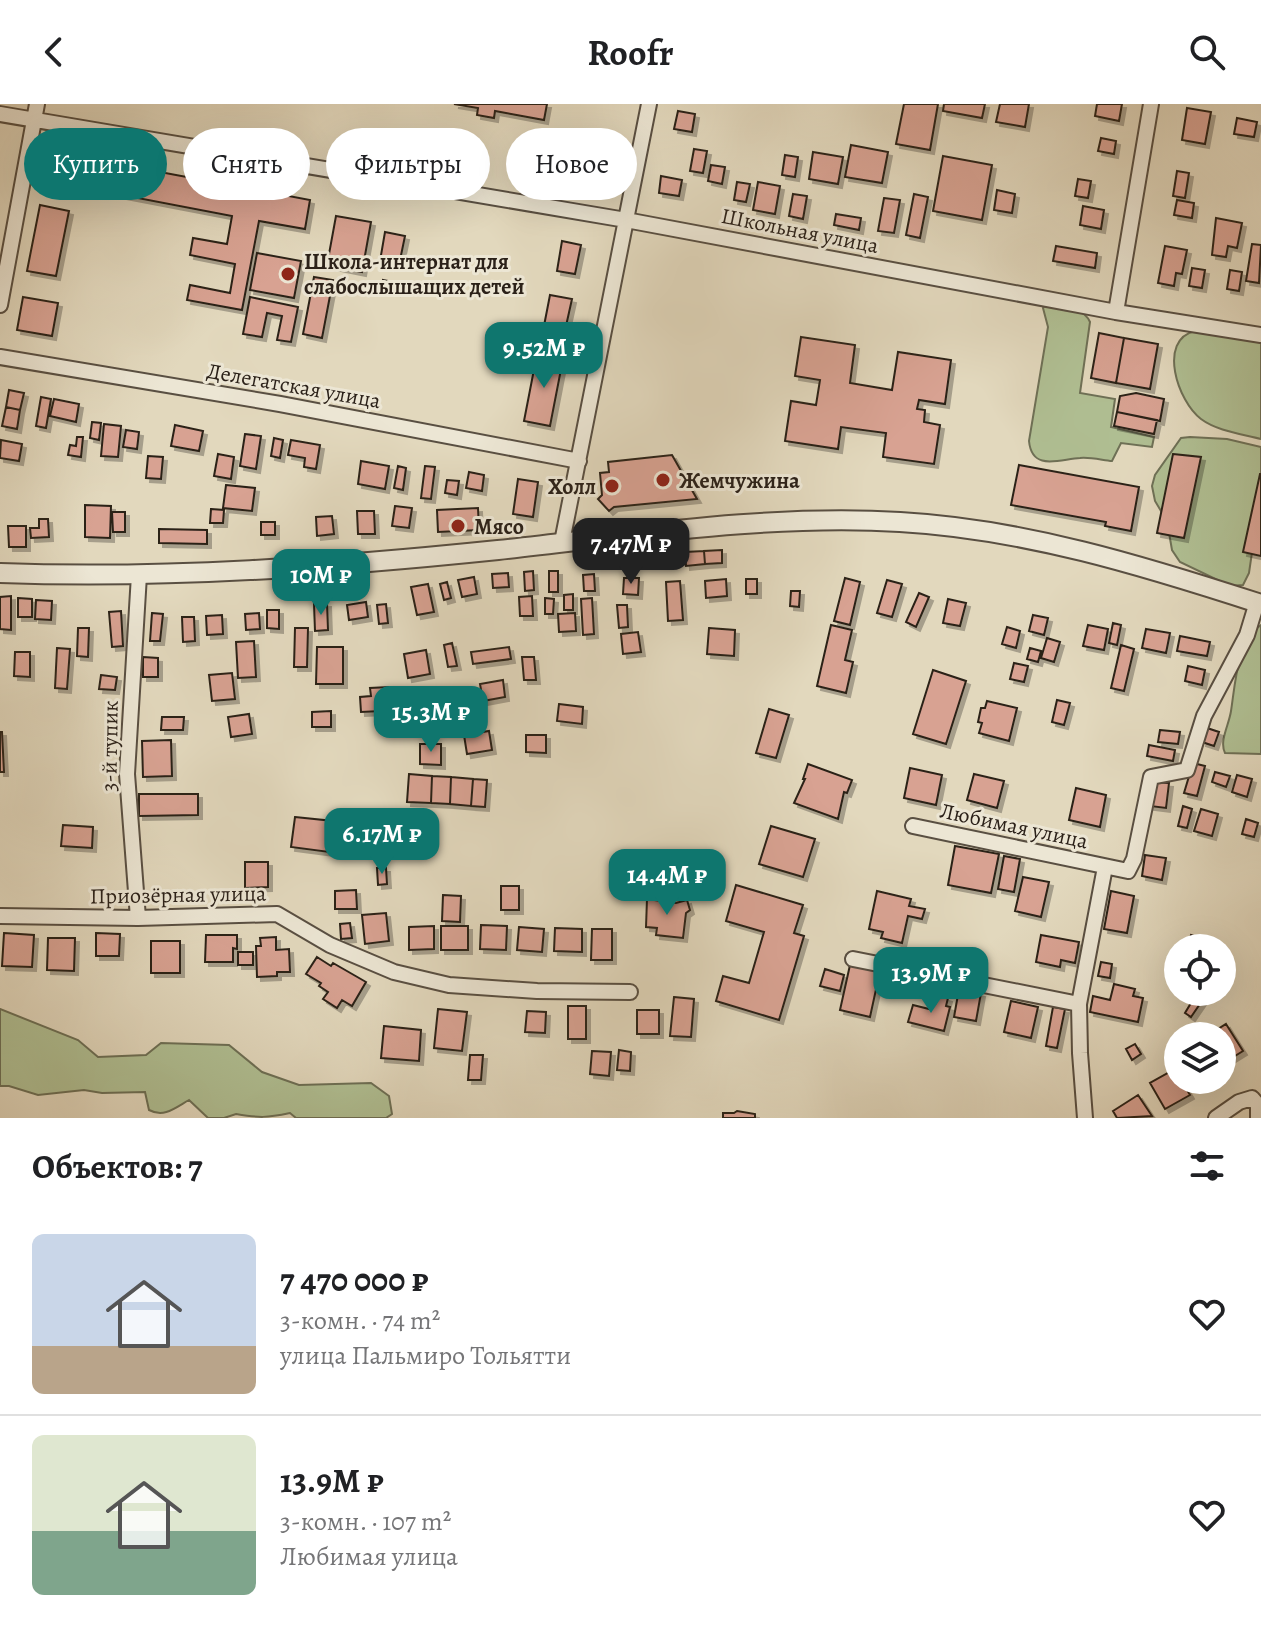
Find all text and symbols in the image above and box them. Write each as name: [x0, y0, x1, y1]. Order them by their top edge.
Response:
text: Roofr: [587, 28, 674, 77]
icon: back: [32, 30, 76, 74]
icon: search: [1185, 30, 1229, 74]
chip: Купить: [24, 128, 167, 200]
chip: Снять: [183, 128, 310, 200]
chip: Фильтры: [326, 128, 490, 200]
chip: Новое: [506, 128, 637, 200]
street label: Школьная улица: [718, 201, 882, 261]
place label: Школа-интернат для слабослышащих детей: [304, 247, 525, 302]
marker: Школа-интернат для слабослышащих детей: [279, 265, 297, 283]
pin: 9.52M ₽: [470, 322, 618, 390]
text: 9.52M ₽: [503, 330, 585, 365]
street label: Делегатская улица: [205, 356, 384, 416]
place label: Жемчужина: [679, 466, 800, 496]
marker: Жемчужина: [654, 471, 672, 489]
place label: Холл: [548, 472, 596, 502]
marker: Холл: [603, 477, 621, 495]
place label: Мясо: [474, 512, 524, 542]
marker: Мясо: [449, 517, 467, 535]
pin: 7.47M ₽: [557, 518, 705, 586]
text: 7.47M ₽: [590, 526, 672, 561]
pin: 10M ₽: [265, 549, 377, 617]
text: 10M ₽: [290, 557, 352, 592]
pin: 15.3M ₽: [357, 686, 505, 754]
text: 15.3M ₽: [392, 694, 470, 729]
street label: 3-й тупик: [94, 700, 126, 792]
street label: Любимая улица: [937, 796, 1091, 856]
pin: 6.17M ₽: [308, 808, 456, 876]
text: 6.17M ₽: [342, 816, 422, 851]
pin: 14.4M ₽: [593, 849, 741, 917]
text: 14.4M ₽: [627, 857, 707, 892]
street label: Приозёрная улица: [90, 878, 267, 912]
map controls: [1164, 934, 1236, 1094]
button: locate: [1164, 934, 1236, 1006]
pin: 13.9M ₽: [857, 947, 1005, 1015]
text: 13.9M ₽: [891, 955, 971, 990]
button: layers: [1164, 1022, 1236, 1094]
text: Объектов: 7: [32, 1143, 203, 1190]
icon: filters: [1185, 1144, 1229, 1188]
text: 7 470 000 ₽: [280, 1256, 428, 1303]
icon: home: [96, 1266, 192, 1362]
icon: heart: [1185, 1292, 1229, 1336]
text: 3-комн. · 74 m²: [280, 1303, 440, 1338]
text: улица Пальмиро Тольятти: [280, 1338, 571, 1373]
text: 13.9M ₽: [280, 1457, 384, 1504]
icon: home: [96, 1467, 192, 1563]
icon: heart: [1185, 1493, 1229, 1537]
text: 3-комн. · 107 m²: [280, 1504, 451, 1539]
text: Любимая улица: [280, 1539, 458, 1574]

